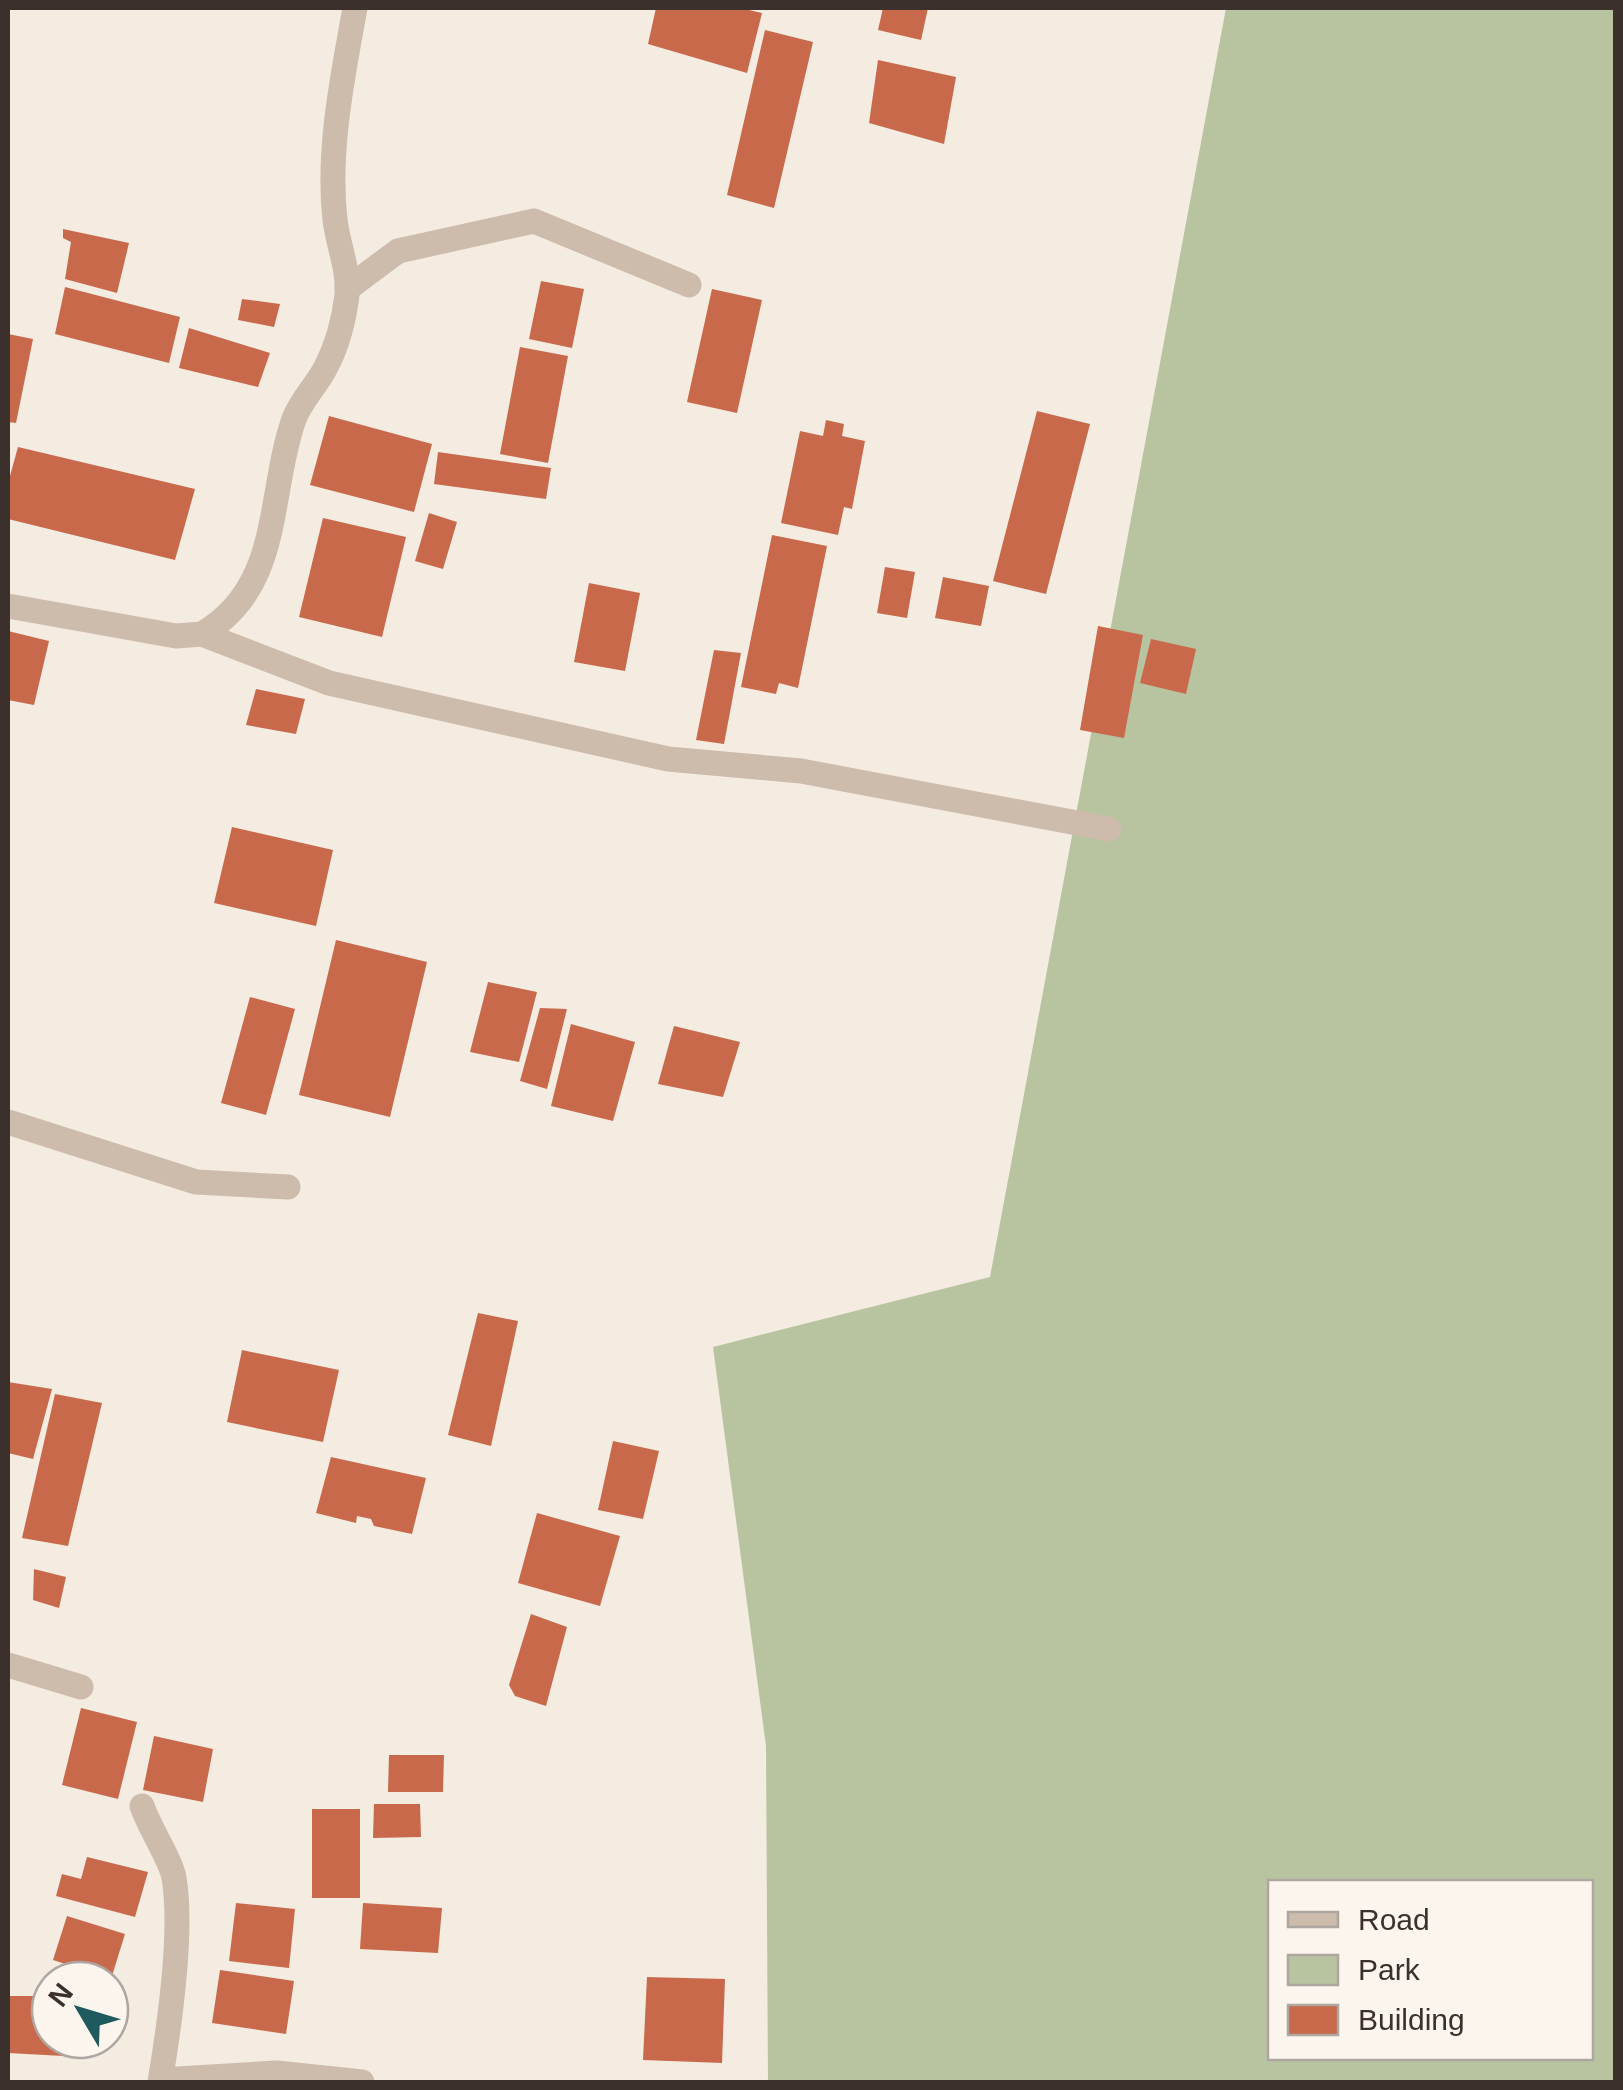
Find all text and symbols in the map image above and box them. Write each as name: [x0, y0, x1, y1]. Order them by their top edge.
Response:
legend: [1268, 1880, 1593, 2060]
text: Road: [1358, 1903, 1430, 1936]
text: Park: [1358, 1953, 1421, 1986]
north arrow: [30, 1960, 130, 2060]
text: N: [42, 1977, 79, 2012]
text: Building: [1358, 2003, 1465, 2036]

